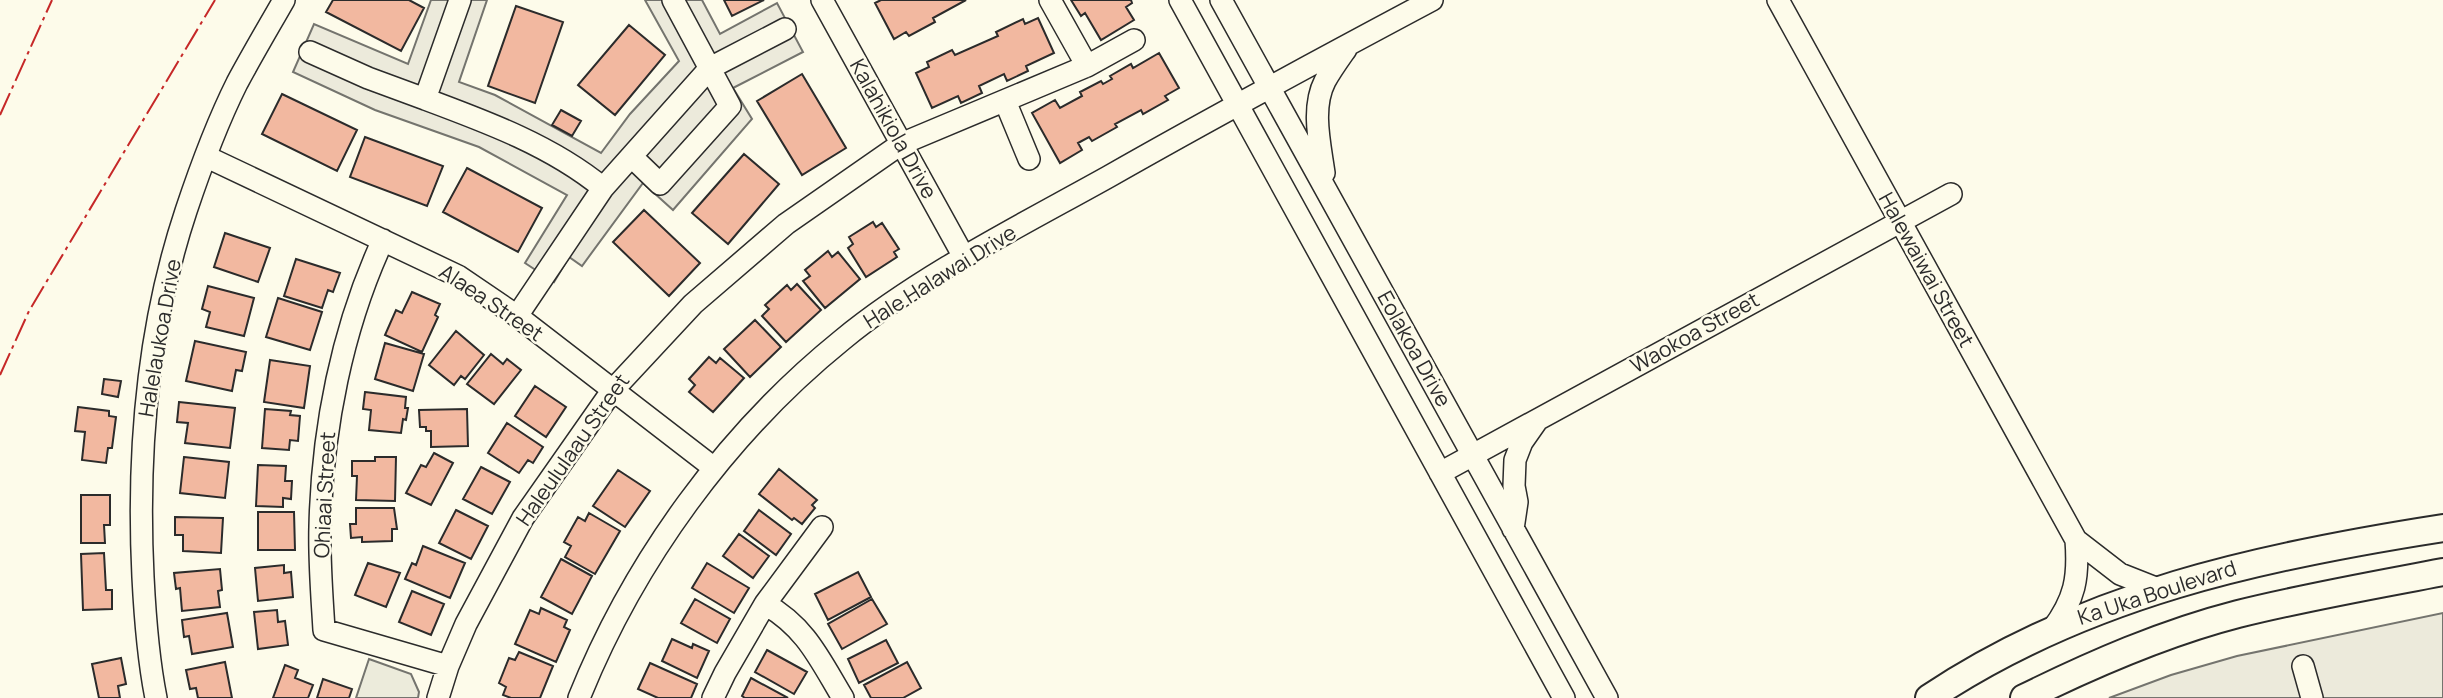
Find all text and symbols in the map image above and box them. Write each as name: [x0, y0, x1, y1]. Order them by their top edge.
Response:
street label: Kalahikiola Drive: [844, 54, 944, 203]
street label: Halewaiwai Street: [1873, 187, 1981, 352]
street label: Hale Halawai Drive: [858, 218, 1021, 334]
street label: Halelaukoa Drive: [131, 257, 187, 419]
street label: Alaea Street: [434, 257, 549, 347]
street label: Waokoa Street: [1625, 285, 1764, 379]
street label: Eolakoa Drive: [1371, 286, 1458, 412]
street label: Haleululaau Street: [509, 368, 635, 531]
street label: Ohiaai Street: [307, 431, 341, 559]
street label: Ka Uka Boulevard: [2074, 553, 2240, 631]

